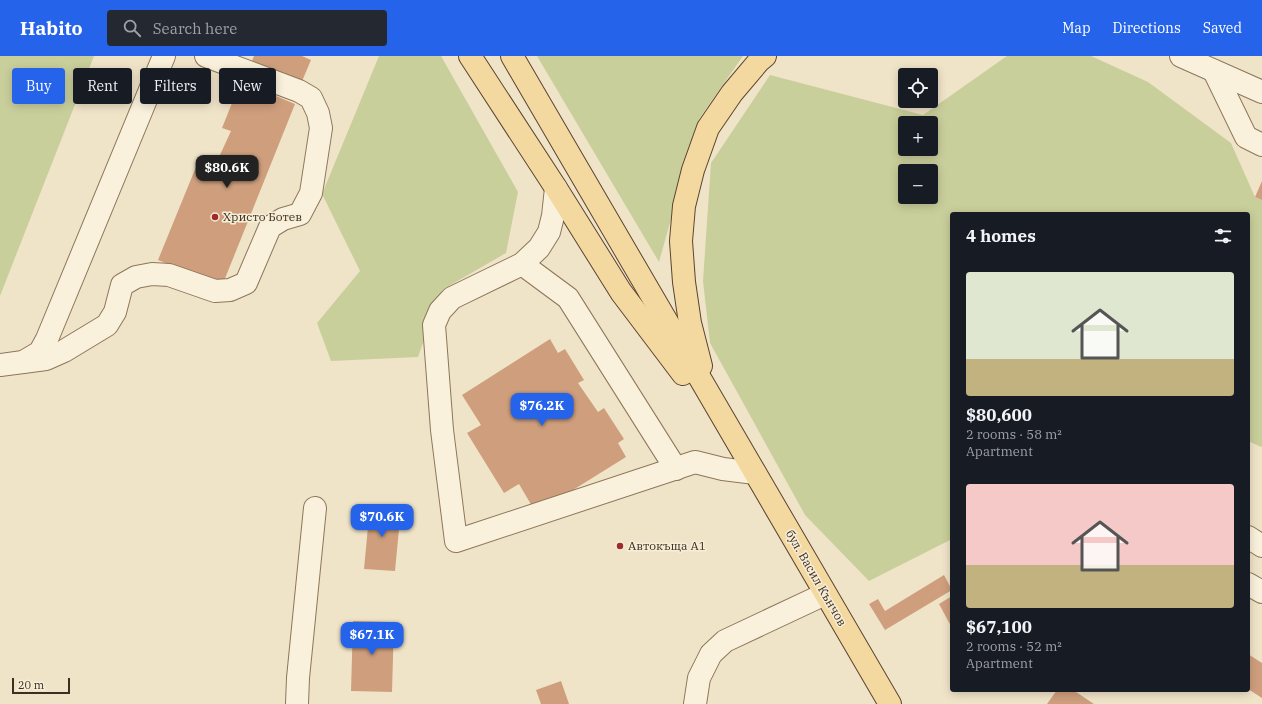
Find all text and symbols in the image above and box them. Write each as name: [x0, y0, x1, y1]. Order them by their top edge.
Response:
search box: [107, 10, 387, 46]
text: Habito: [20, 16, 83, 40]
icon: search: [121, 17, 143, 39]
text: Search here: [153, 19, 237, 38]
text: Map: [1062, 19, 1091, 37]
text: Directions: [1113, 19, 1181, 37]
text: Saved: [1203, 19, 1242, 37]
chip: Buy: [12, 68, 65, 104]
chip: Rent: [73, 68, 132, 104]
chip: Filters: [140, 68, 211, 104]
chip: New: [219, 68, 276, 104]
map controls: [898, 68, 938, 204]
button: locate: [898, 68, 938, 108]
button: +: [898, 116, 938, 156]
pin: $80.6K: [194, 155, 260, 189]
text: $80.6K: [205, 159, 249, 176]
button: −: [898, 164, 938, 204]
place label: Христо Ботев: [223, 209, 302, 224]
marker: Христо Ботев: [210, 212, 220, 222]
text: 4 homes: [966, 225, 1036, 247]
icon: filters: [1212, 225, 1234, 247]
icon: home: [1064, 298, 1136, 370]
pin: $76.2K: [509, 393, 575, 427]
text: $76.2K: [520, 397, 564, 414]
text: $80,600: [966, 404, 1032, 426]
text: 2 rooms · 58 m²: [966, 426, 1062, 443]
text: Apartment: [966, 443, 1033, 460]
pin: $70.6K: [349, 504, 415, 538]
text: $70.6K: [360, 508, 404, 525]
icon: home: [1064, 510, 1136, 582]
street label: бул. Васил Кънчов: [783, 527, 850, 629]
place label: Автокъща А1: [628, 538, 706, 553]
marker: Автокъща А1: [615, 541, 625, 551]
text: $67,100: [966, 616, 1032, 638]
pin: $67.1K: [339, 622, 405, 656]
text: $67.1K: [350, 626, 394, 643]
text: 2 rooms · 52 m²: [966, 638, 1062, 655]
text: Apartment: [966, 655, 1033, 672]
scale bar: [12, 676, 70, 695]
text: 20 m: [18, 678, 44, 692]

